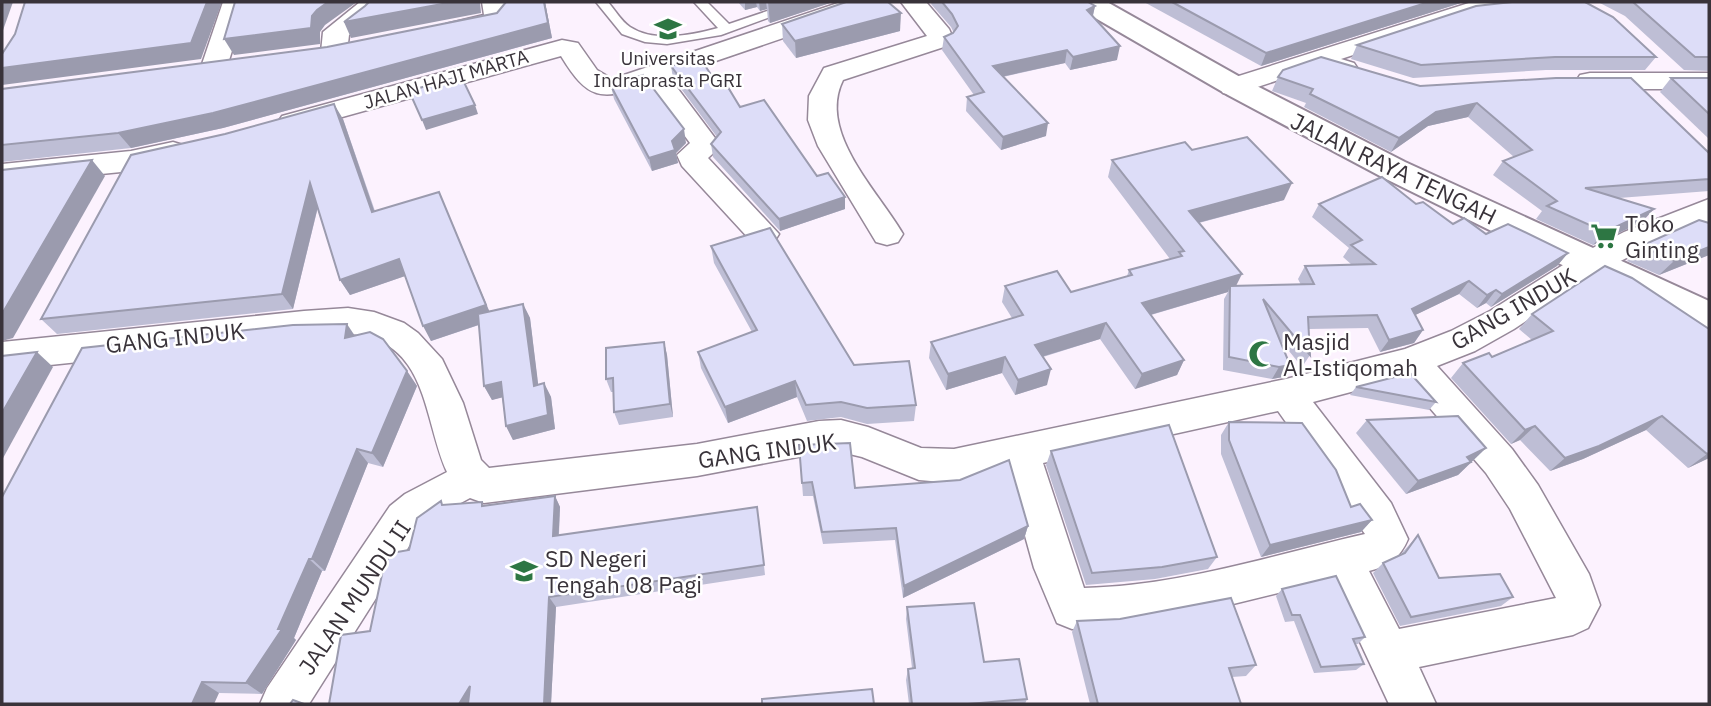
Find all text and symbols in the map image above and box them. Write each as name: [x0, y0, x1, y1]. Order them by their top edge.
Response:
school or university icon: Universitas Indraprasta PGRI: [653, 14, 683, 44]
street label: JALAN HAJI MARTA: [361, 44, 531, 114]
place label: Universitas Indraprasta PGRI: [593, 46, 743, 92]
street label: JALAN RAYA TENGAH: [1286, 105, 1502, 231]
place label: Toko Ginting: [1625, 208, 1699, 264]
supermarket icon: Toko Ginting: [1589, 221, 1619, 251]
street label: GANG INDUK: [1445, 260, 1581, 356]
street label: GANG INDUK: [104, 315, 246, 359]
place label: Masjid Al-Istiqomah: [1283, 326, 1418, 382]
mosque icon: Masjid Al-Istiqomah: [1247, 339, 1277, 369]
street label: GANG INDUK: [696, 425, 839, 475]
street label: JALAN MUNDU II: [291, 514, 417, 680]
place label: SD Negeri Tengah 08 Pagi: [545, 543, 702, 599]
school or university icon: SD Negeri Tengah 08 Pagi: [509, 556, 539, 586]

